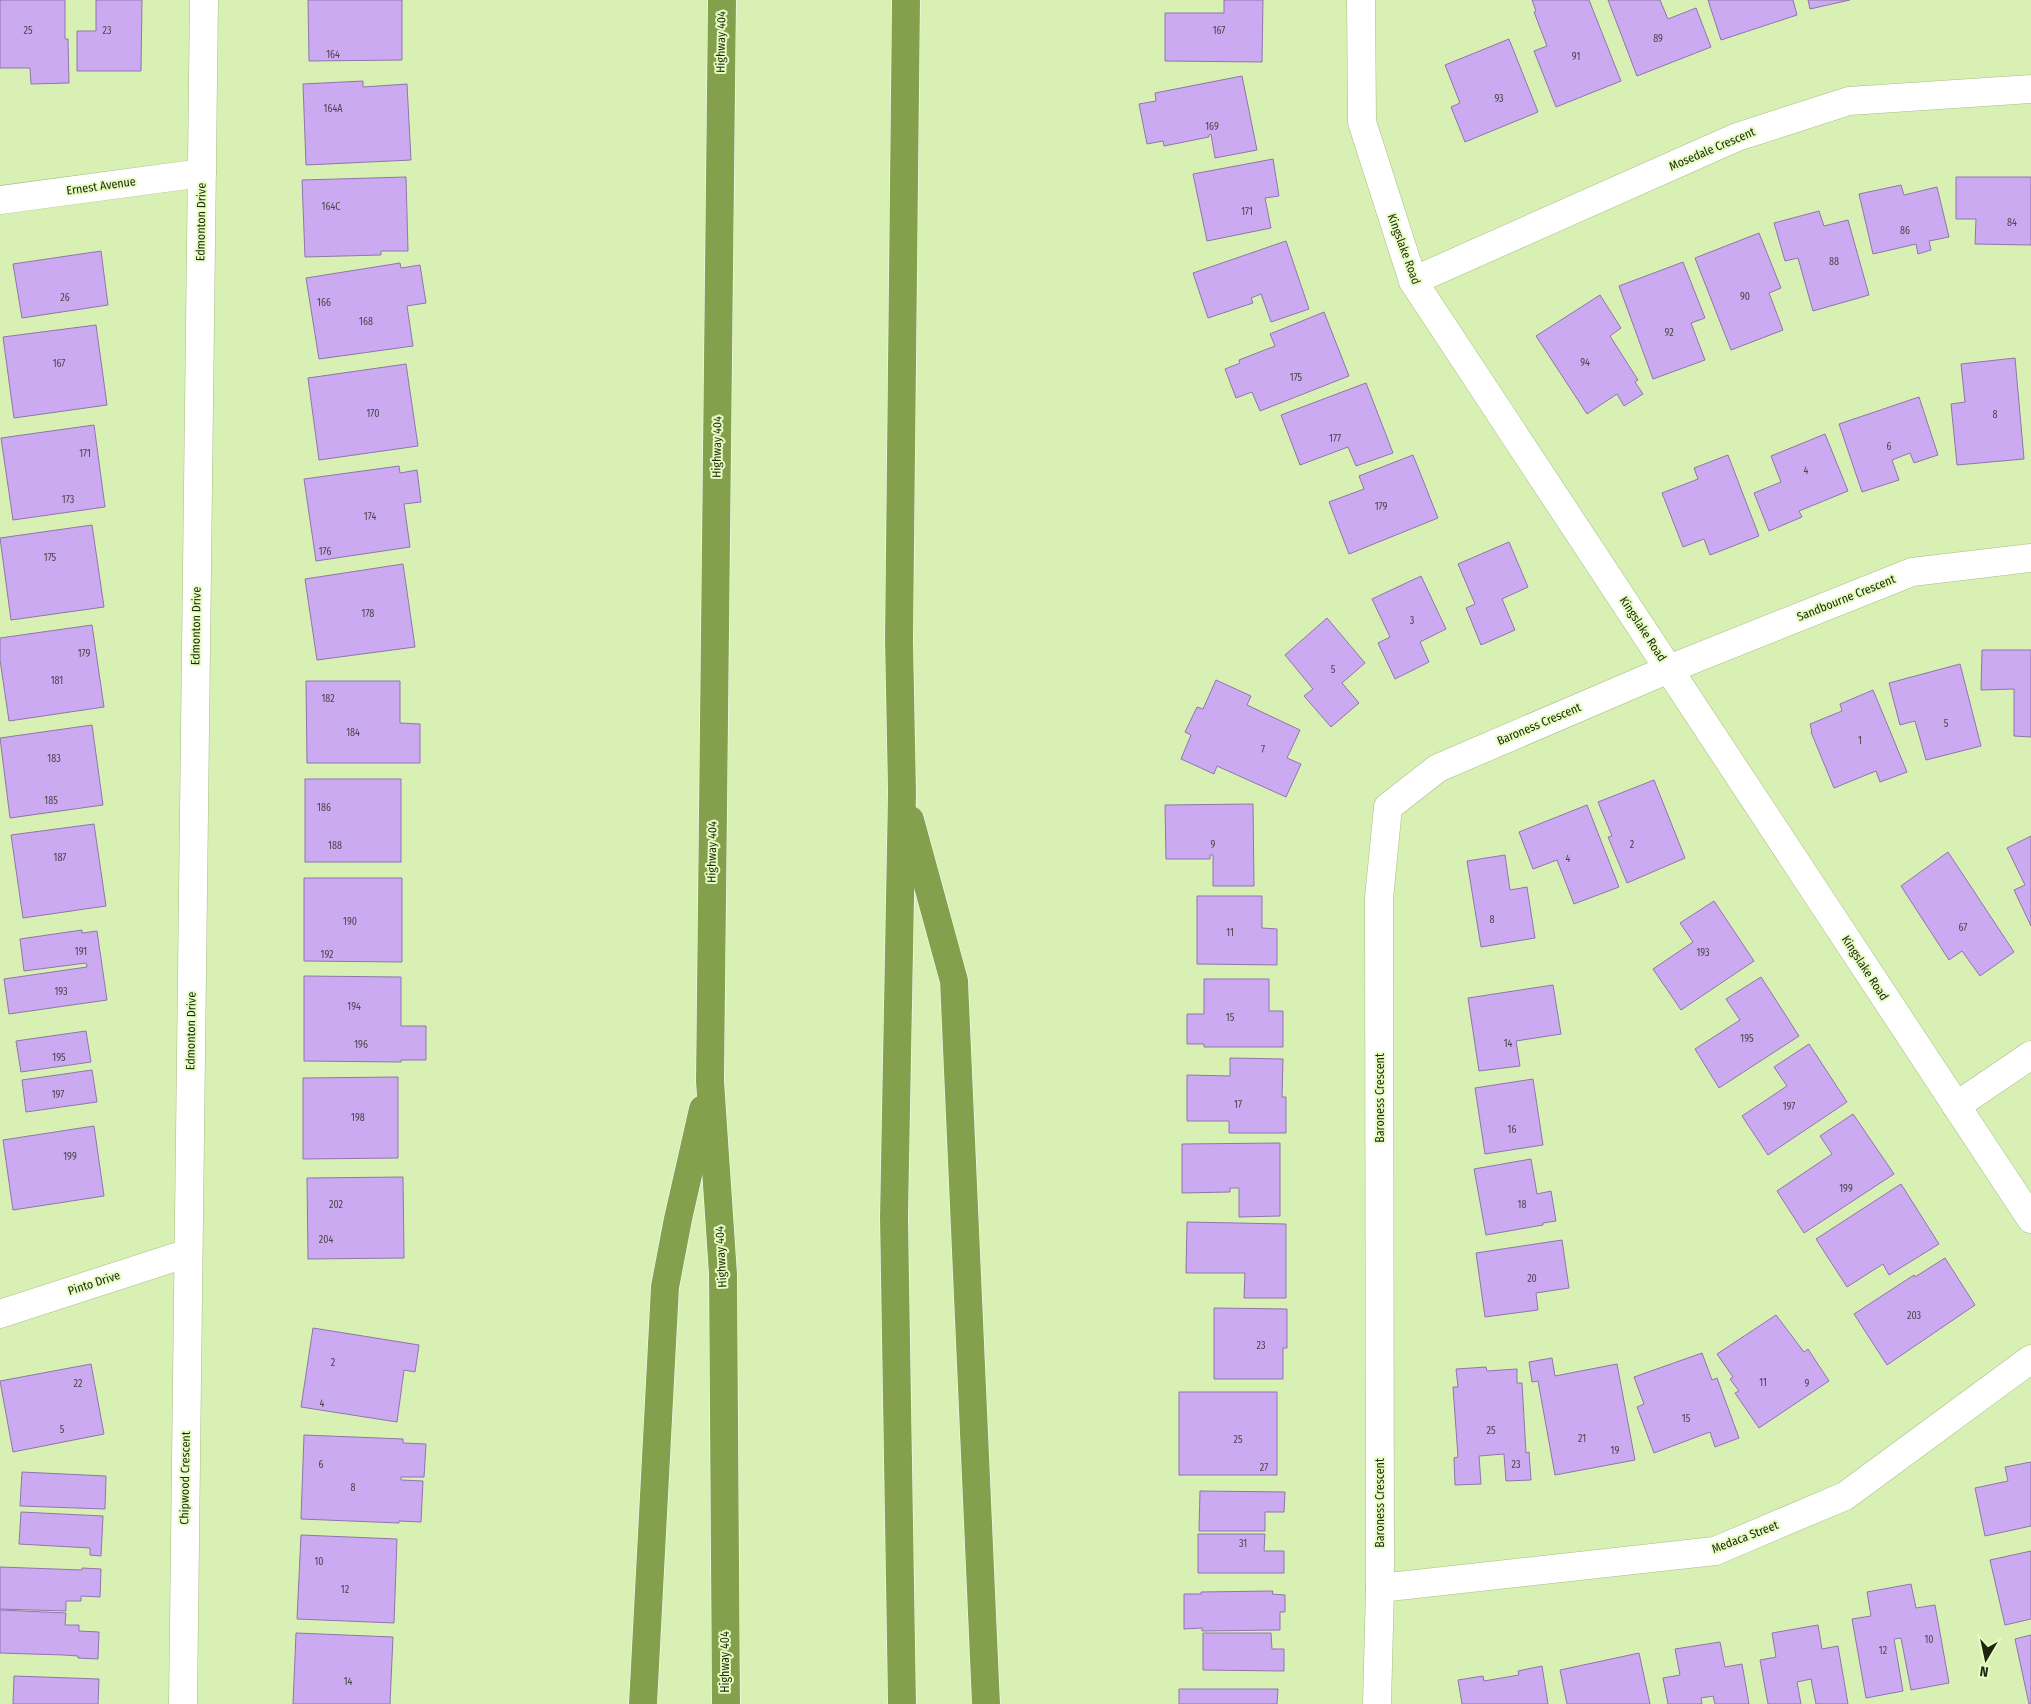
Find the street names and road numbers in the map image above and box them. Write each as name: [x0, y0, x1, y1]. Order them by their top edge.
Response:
street label: Highway 404: [713, 11, 729, 73]
street label: Mosedale Crescent: [1667, 125, 1757, 173]
street label: Ernest Avenue: [65, 174, 137, 198]
street label: Edmonton Drive: [193, 183, 209, 261]
street label: Kingslake Road: [1385, 212, 1423, 286]
street label: Highway 404: [709, 416, 725, 478]
street label: Sandbourne Crescent: [1795, 572, 1897, 624]
street label: Edmonton Drive: [188, 587, 204, 665]
street label: Kingslake Road: [1617, 594, 1669, 664]
street label: Baroness Crescent: [1495, 700, 1583, 748]
street label: Highway 404: [704, 821, 720, 883]
street label: Kingslake Road: [1839, 933, 1891, 1003]
street label: Edmonton Drive: [183, 992, 199, 1070]
street label: Baroness Crescent: [1373, 1053, 1387, 1143]
street label: Highway 404: [712, 1226, 730, 1288]
street label: Pinto Drive: [66, 1268, 122, 1298]
street label: Chipwood Crescent: [177, 1431, 193, 1525]
street label: Baroness Crescent: [1373, 1458, 1387, 1548]
street label: Medaca Street: [1710, 1518, 1780, 1556]
street label: Highway 404: [718, 1631, 732, 1693]

